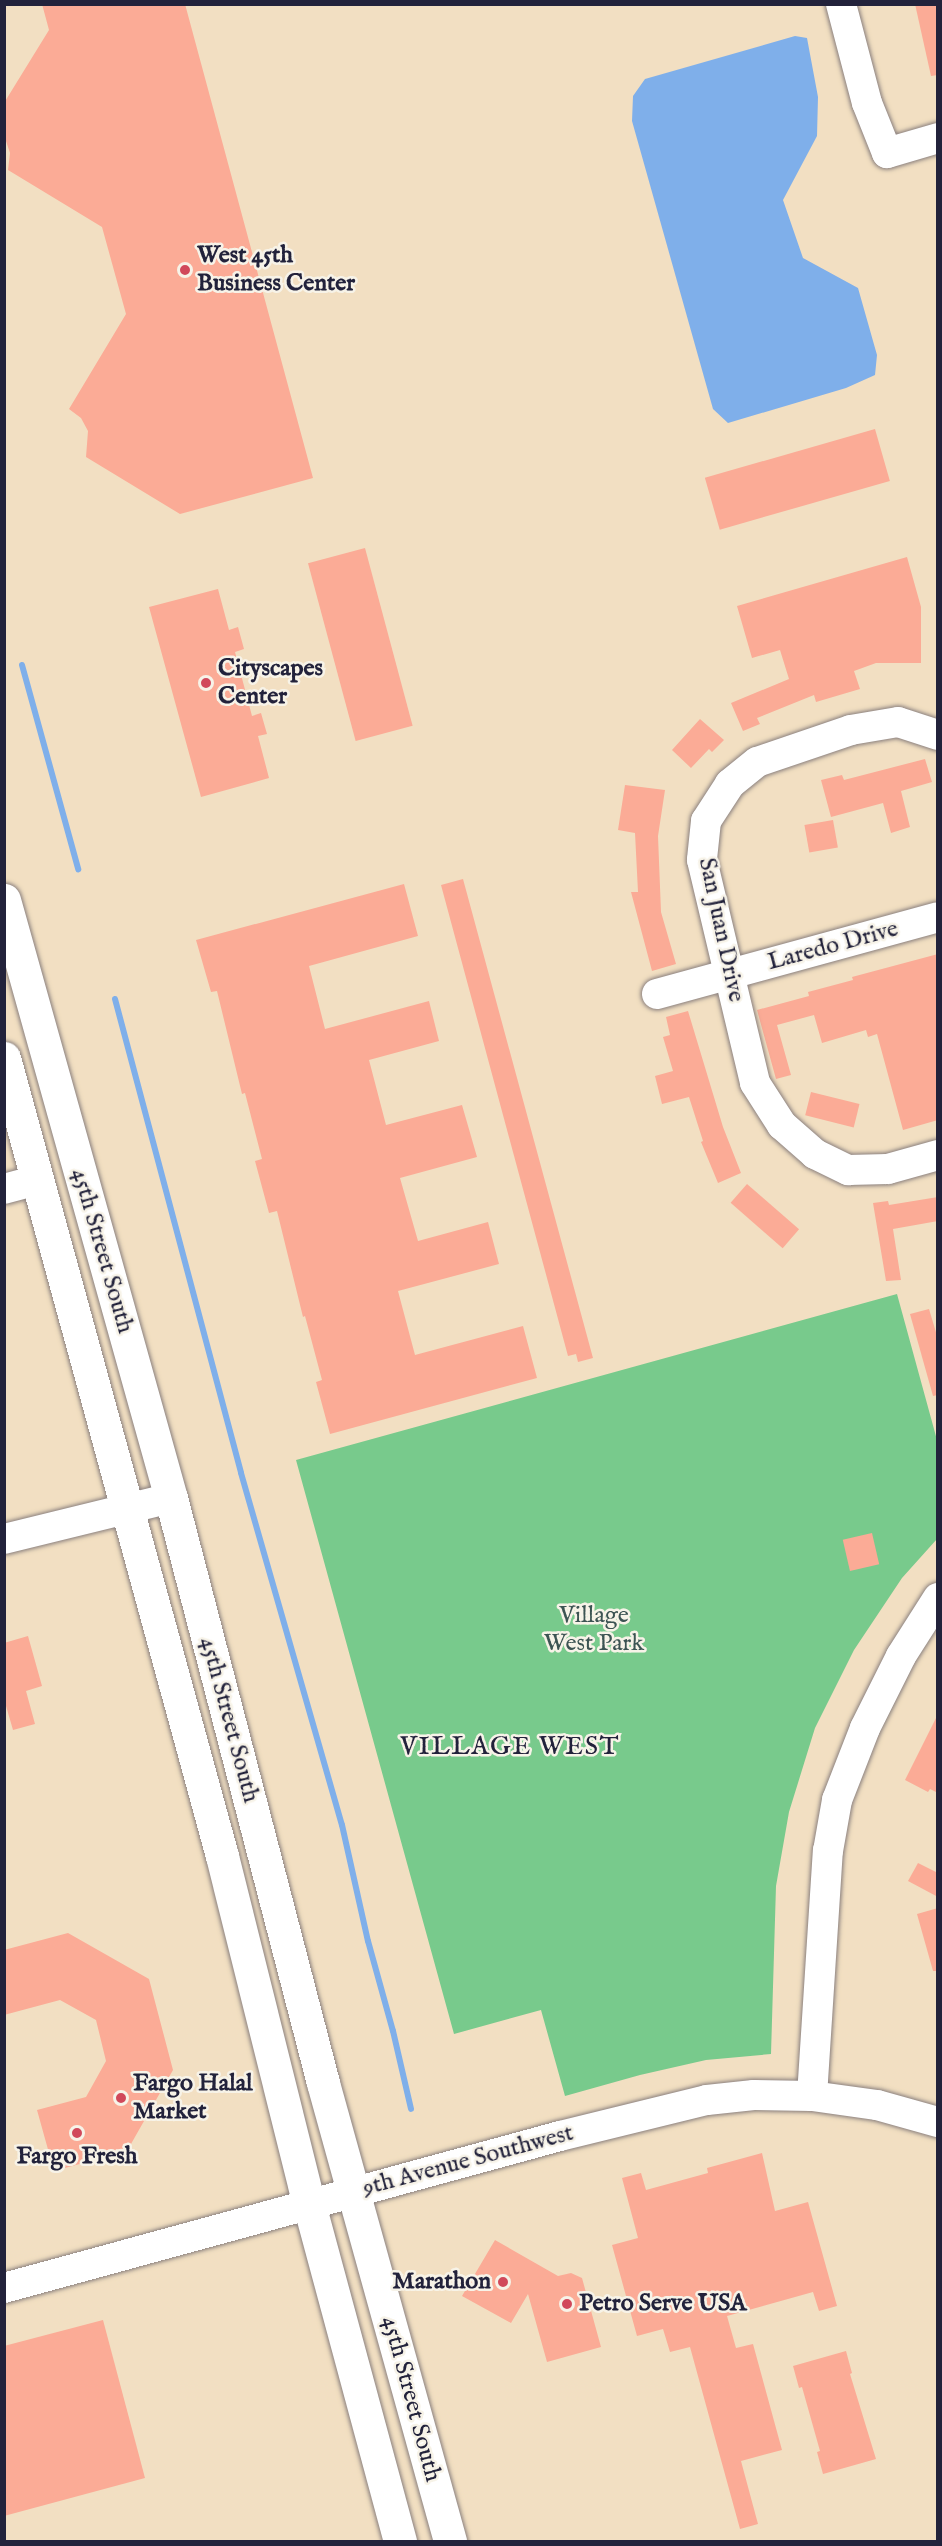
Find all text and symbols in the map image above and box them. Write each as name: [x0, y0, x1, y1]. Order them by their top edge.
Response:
place label: West 45th Business Center: [197, 242, 355, 298]
marker: West 45th Business Center: [178, 263, 192, 277]
place label: Cityscapes Center: [218, 655, 323, 711]
marker: Cityscapes Center: [199, 676, 213, 690]
street label: San Juan Drive: [692, 855, 750, 1005]
street label: Laredo Drive: [764, 915, 902, 977]
street label: 45th Street South: [65, 1165, 139, 1337]
park label: Village West Park: [544, 1602, 644, 1658]
street label: 45th Street South: [193, 1634, 265, 1806]
district label: VILLAGE WEST: [400, 1731, 620, 1763]
place label: Fargo Halal Market: [133, 2070, 253, 2126]
marker: Fargo Halal Market: [114, 2091, 128, 2105]
street label: 9th Avenue Southwest: [360, 2119, 576, 2203]
marker: Fargo Fresh: [70, 2126, 84, 2140]
place label: Fargo Fresh: [16, 2143, 138, 2171]
place label: Marathon: [392, 2268, 491, 2296]
marker: Marathon: [496, 2275, 510, 2289]
place label: Petro Serve USA: [579, 2290, 746, 2318]
marker: Petro Serve USA: [560, 2297, 574, 2311]
street label: 45th Street South: [375, 2313, 447, 2485]

